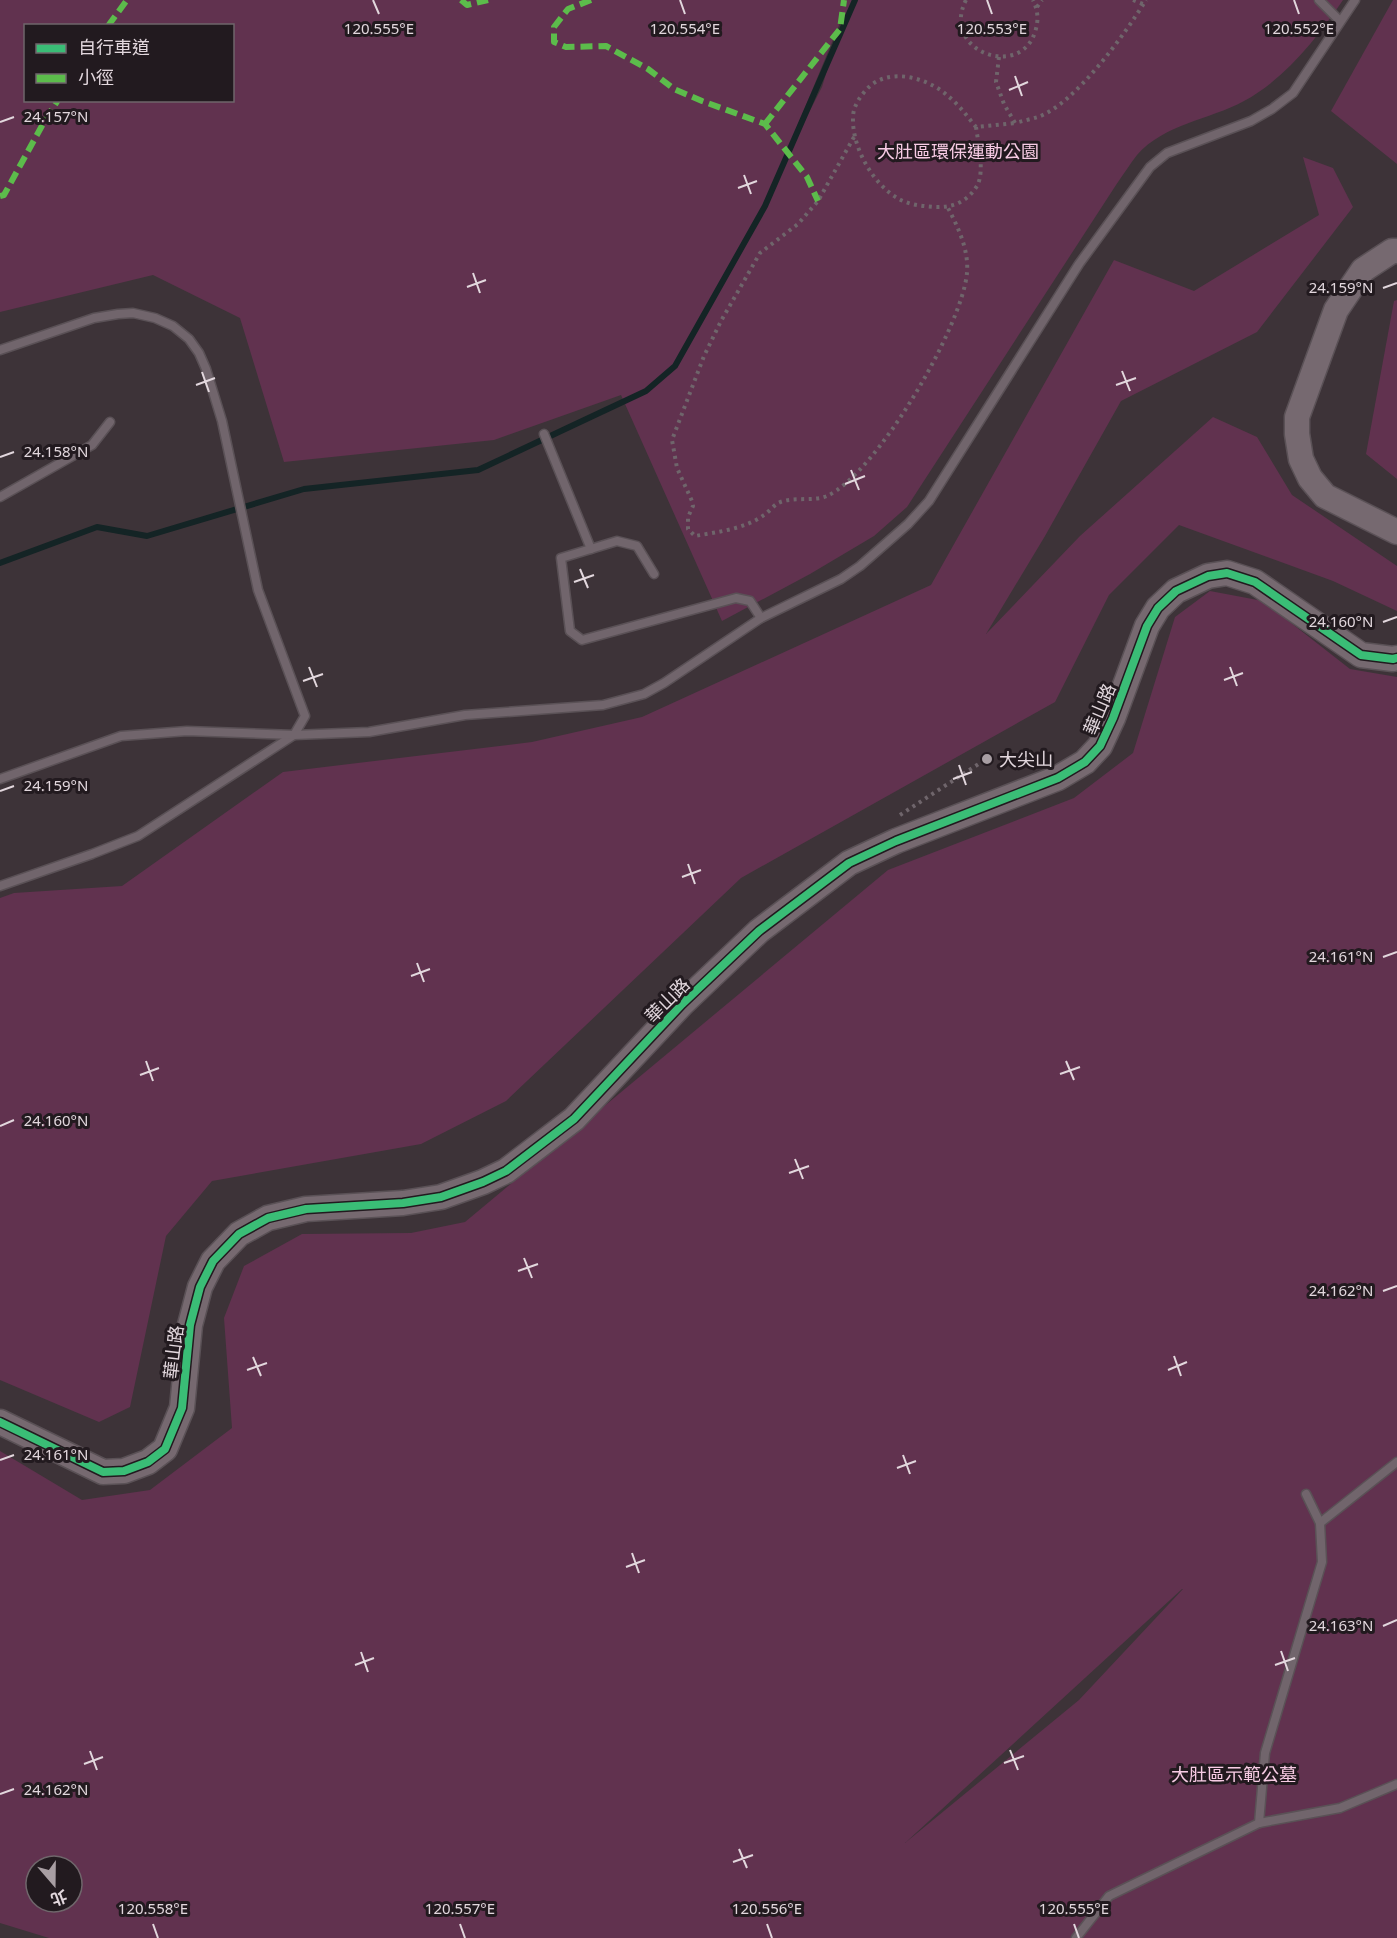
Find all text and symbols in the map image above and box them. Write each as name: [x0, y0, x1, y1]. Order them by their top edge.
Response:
text: 120.555°E: [344, 18, 414, 38]
text: 120.554°E: [650, 18, 720, 38]
text: 120.553°E: [957, 18, 1027, 38]
text: 120.552°E: [1264, 18, 1334, 38]
legend: [24, 24, 234, 102]
text: 自行車道: [78, 35, 150, 59]
text: 小徑: [78, 65, 114, 89]
text: 24.157°N: [24, 106, 88, 126]
park label: 大肚區環保運動公園: [877, 139, 1039, 163]
text: 24.159°N: [1309, 277, 1373, 297]
text: 24.158°N: [24, 441, 88, 461]
text: 24.160°N: [1309, 611, 1373, 631]
street label: 華山路: [1077, 679, 1121, 739]
place label: 大尖山: [999, 747, 1053, 771]
marker: 大尖山: [980, 752, 994, 766]
text: 24.159°N: [24, 775, 88, 795]
text: 24.161°N: [1309, 946, 1373, 966]
street label: 華山路: [639, 972, 695, 1028]
text: 24.160°N: [24, 1110, 88, 1130]
text: 24.162°N: [1309, 1280, 1373, 1300]
street label: 華山路: [158, 1324, 188, 1380]
text: 24.161°N: [24, 1444, 88, 1464]
text: 24.163°N: [1309, 1615, 1373, 1635]
park label: 大肚區示範公墓: [1171, 1762, 1297, 1786]
text: 24.162°N: [24, 1779, 88, 1799]
north arrow: [24, 1854, 84, 1914]
text: 北: [48, 1885, 70, 1911]
text: 120.558°E: [118, 1898, 188, 1918]
text: 120.557°E: [425, 1898, 495, 1918]
text: 120.556°E: [732, 1898, 802, 1918]
text: 120.555°E: [1039, 1898, 1109, 1918]

